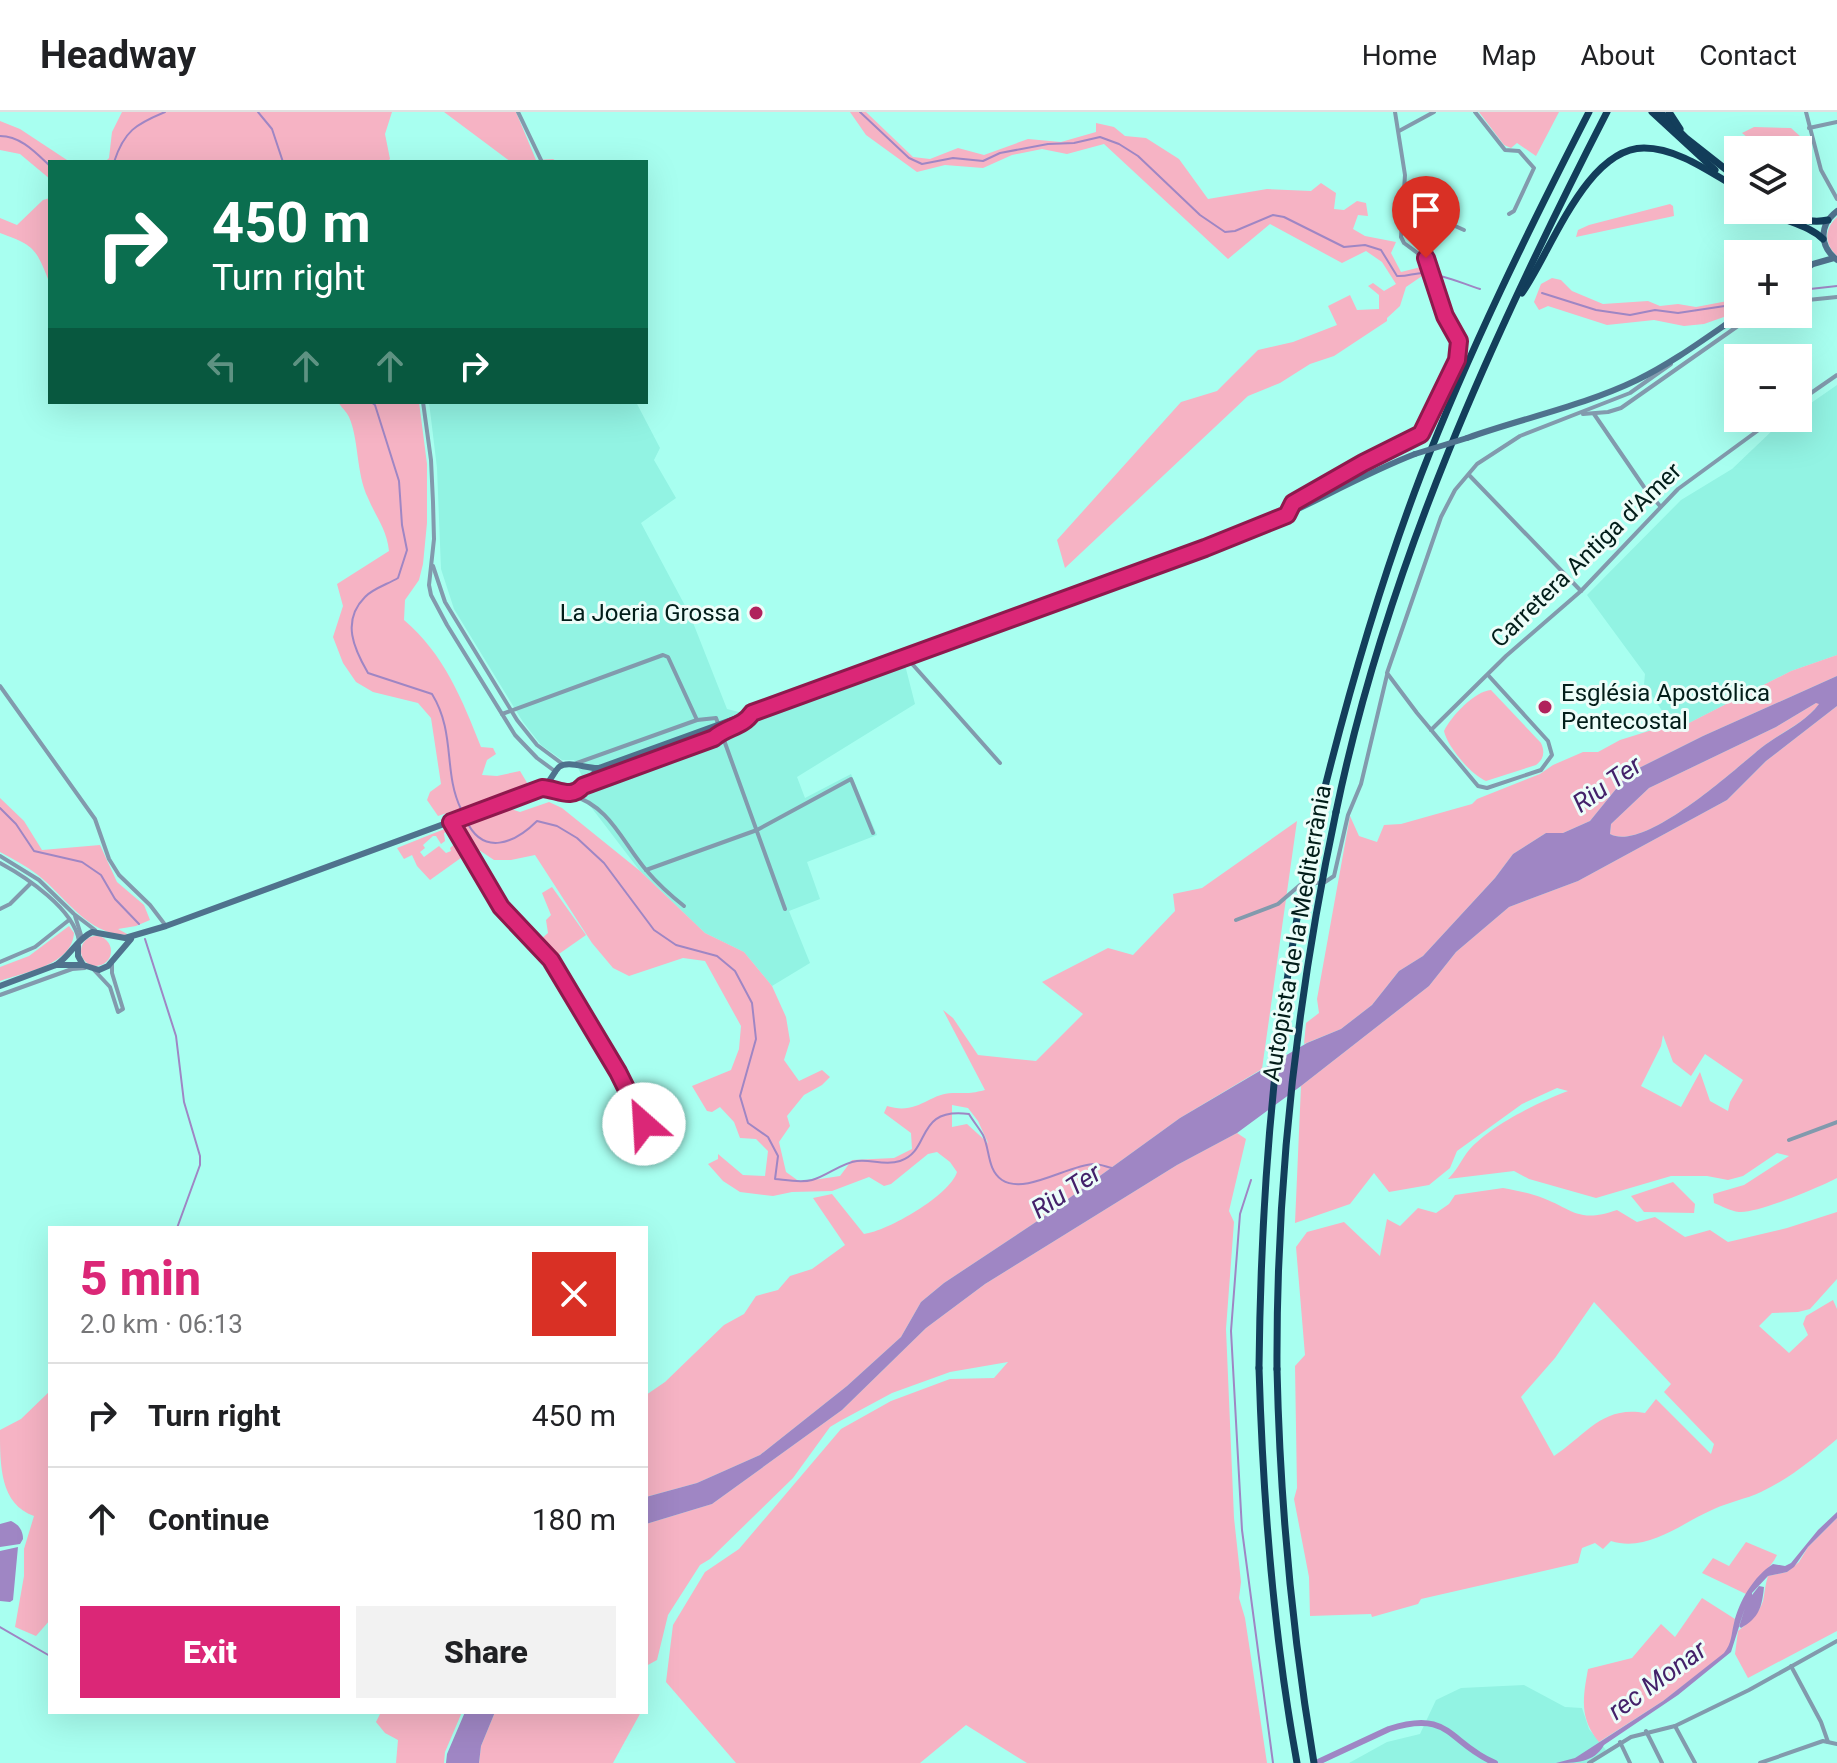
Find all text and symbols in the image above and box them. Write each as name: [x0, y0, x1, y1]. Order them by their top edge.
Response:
text: Headway: [40, 33, 196, 77]
text: Home: [1362, 39, 1437, 72]
text: Map: [1481, 39, 1537, 72]
text: About: [1581, 39, 1655, 72]
text: Contact: [1699, 39, 1797, 72]
map controls: [1724, 136, 1812, 432]
button: layers: [1724, 136, 1812, 224]
pin: [1392, 176, 1460, 258]
icon: arrive: [1404, 188, 1448, 232]
text: 450 m: [212, 190, 371, 256]
icon: right: [80, 192, 184, 296]
button: +: [1724, 240, 1812, 328]
text: Turn right: [212, 257, 365, 299]
icon: left: [200, 344, 244, 388]
icon: ahead: [284, 344, 328, 388]
icon: ahead: [368, 344, 412, 388]
icon: right: [452, 344, 496, 388]
button: −: [1724, 344, 1812, 432]
street label: Carretera Antiga d'Amer: [1485, 457, 1687, 653]
place label: La Joeria Grossa: [560, 599, 740, 627]
marker: La Joeria Grossa: [747, 604, 765, 622]
place label: Església Apostólica Pentecostal: [1561, 679, 1770, 735]
marker: Església Apostólica Pentecostal: [1536, 698, 1554, 716]
water label: Riu Ter: [1567, 749, 1648, 818]
street label: Autopista de la Mediterrània: [1257, 783, 1337, 1083]
position arrow: [602, 1082, 686, 1166]
water label: Riu Ter: [1025, 1157, 1108, 1225]
text: 5 min: [80, 1250, 201, 1307]
button: close: [532, 1252, 616, 1336]
text: 2.0 km · 06:13: [80, 1309, 243, 1339]
icon: right: [80, 1393, 124, 1437]
text: Turn right: [148, 1398, 281, 1433]
text: 450 m: [532, 1398, 616, 1433]
icon: ahead: [80, 1497, 124, 1541]
text: Continue: [148, 1502, 269, 1537]
text: 180 m: [532, 1502, 616, 1537]
button: Exit: [80, 1606, 340, 1698]
button: Share: [356, 1606, 616, 1698]
water label: rec Monar: [1602, 1634, 1713, 1726]

